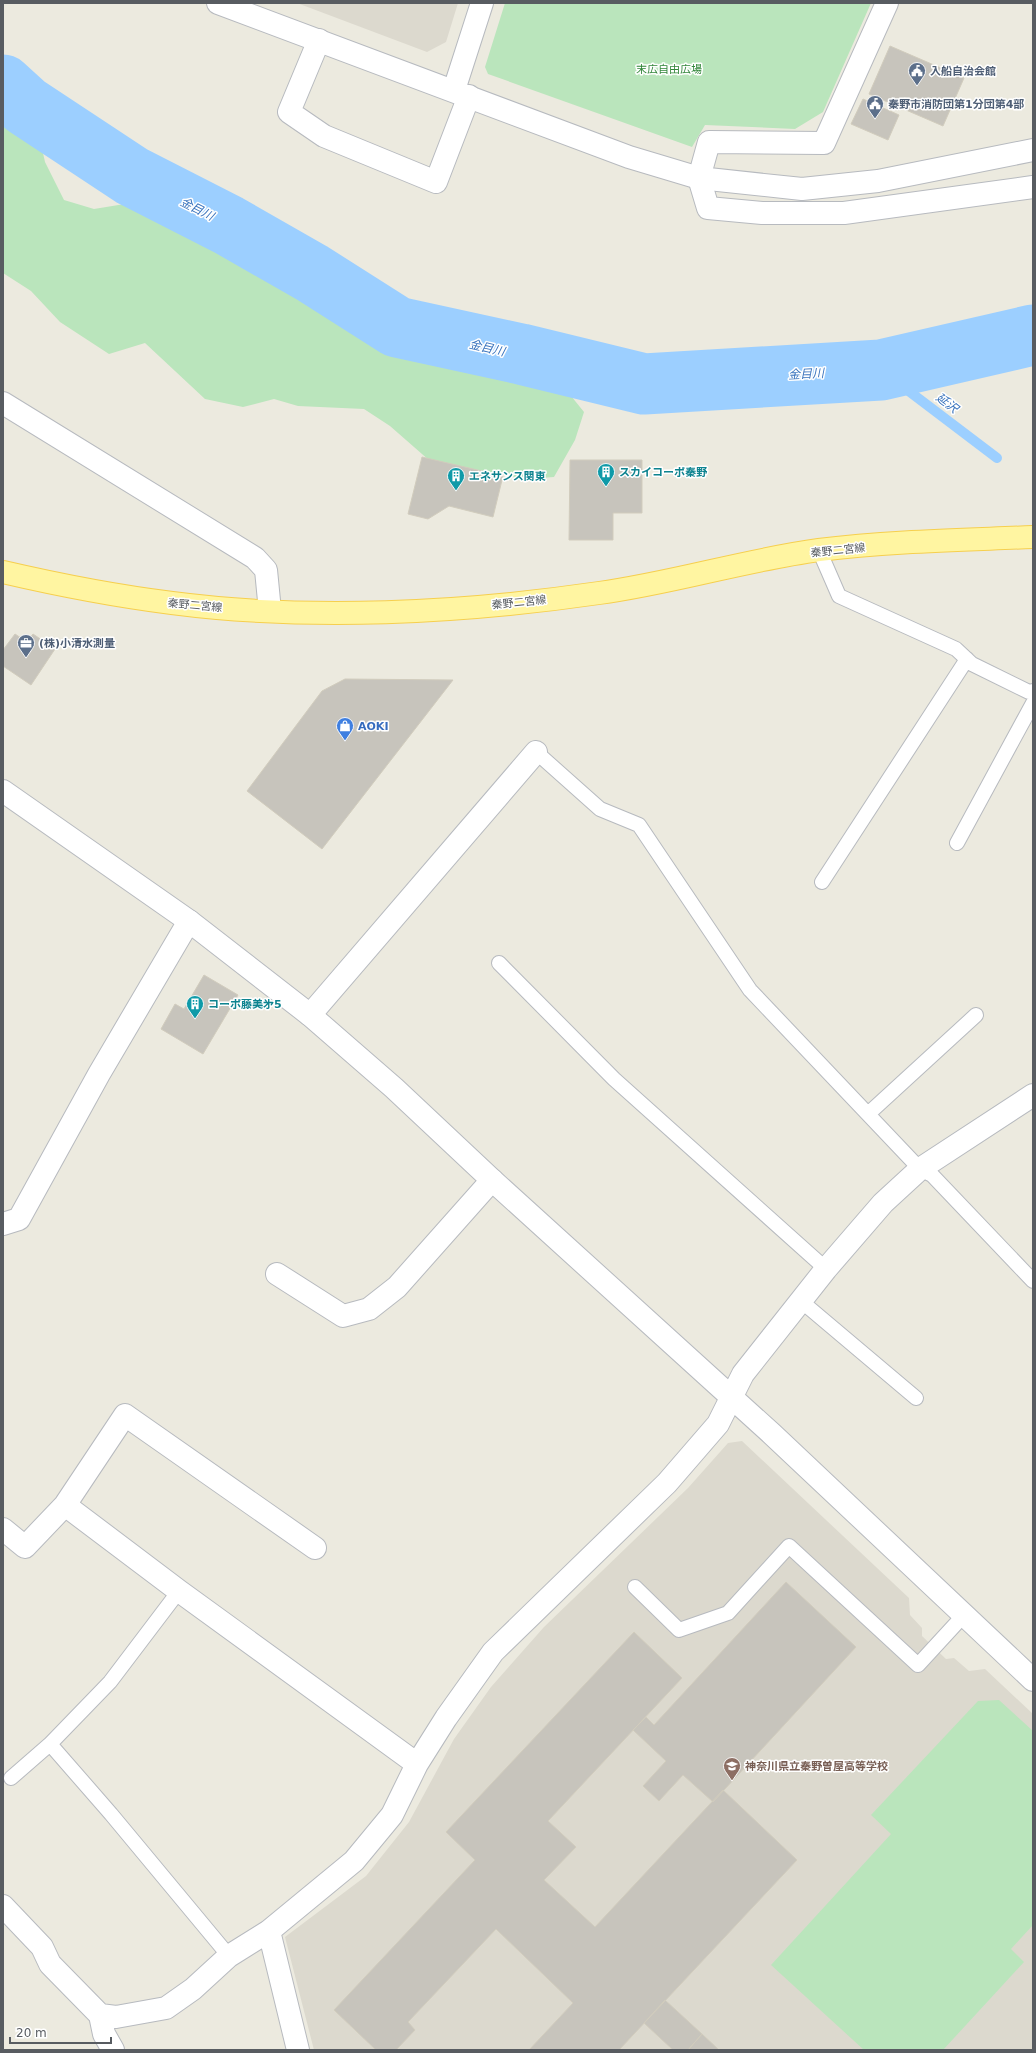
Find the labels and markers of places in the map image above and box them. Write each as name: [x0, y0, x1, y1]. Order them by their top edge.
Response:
public building icon: 入船自治会館: [907, 61, 927, 86]
place label: 入船自治会館: [930, 65, 996, 78]
public building icon: 秦野市消防団第1分団第4部: [865, 94, 885, 119]
place label: 秦野市消防団第1分団第4部: [888, 98, 1024, 111]
building icon: スカイコーポ秦野: [596, 462, 616, 487]
building icon: エネサンス関東: [446, 466, 466, 491]
place label: スカイコーポ秦野: [619, 466, 708, 479]
place label: エネサンス関東: [469, 470, 546, 483]
office icon: (株)小清水測量: [16, 633, 36, 658]
place label: (株)小清水測量: [39, 637, 115, 650]
shop icon: AOKI: [335, 716, 355, 741]
place label: AOKI: [358, 720, 388, 733]
building icon: コーポ藤美㐧5: [185, 994, 205, 1019]
place label: コーポ藤美㐧5: [208, 998, 282, 1011]
school or university icon: 神奈川県立秦野曽屋高等学校: [722, 1756, 742, 1781]
place label: 神奈川県立秦野曽屋高等学校: [745, 1760, 888, 1773]

